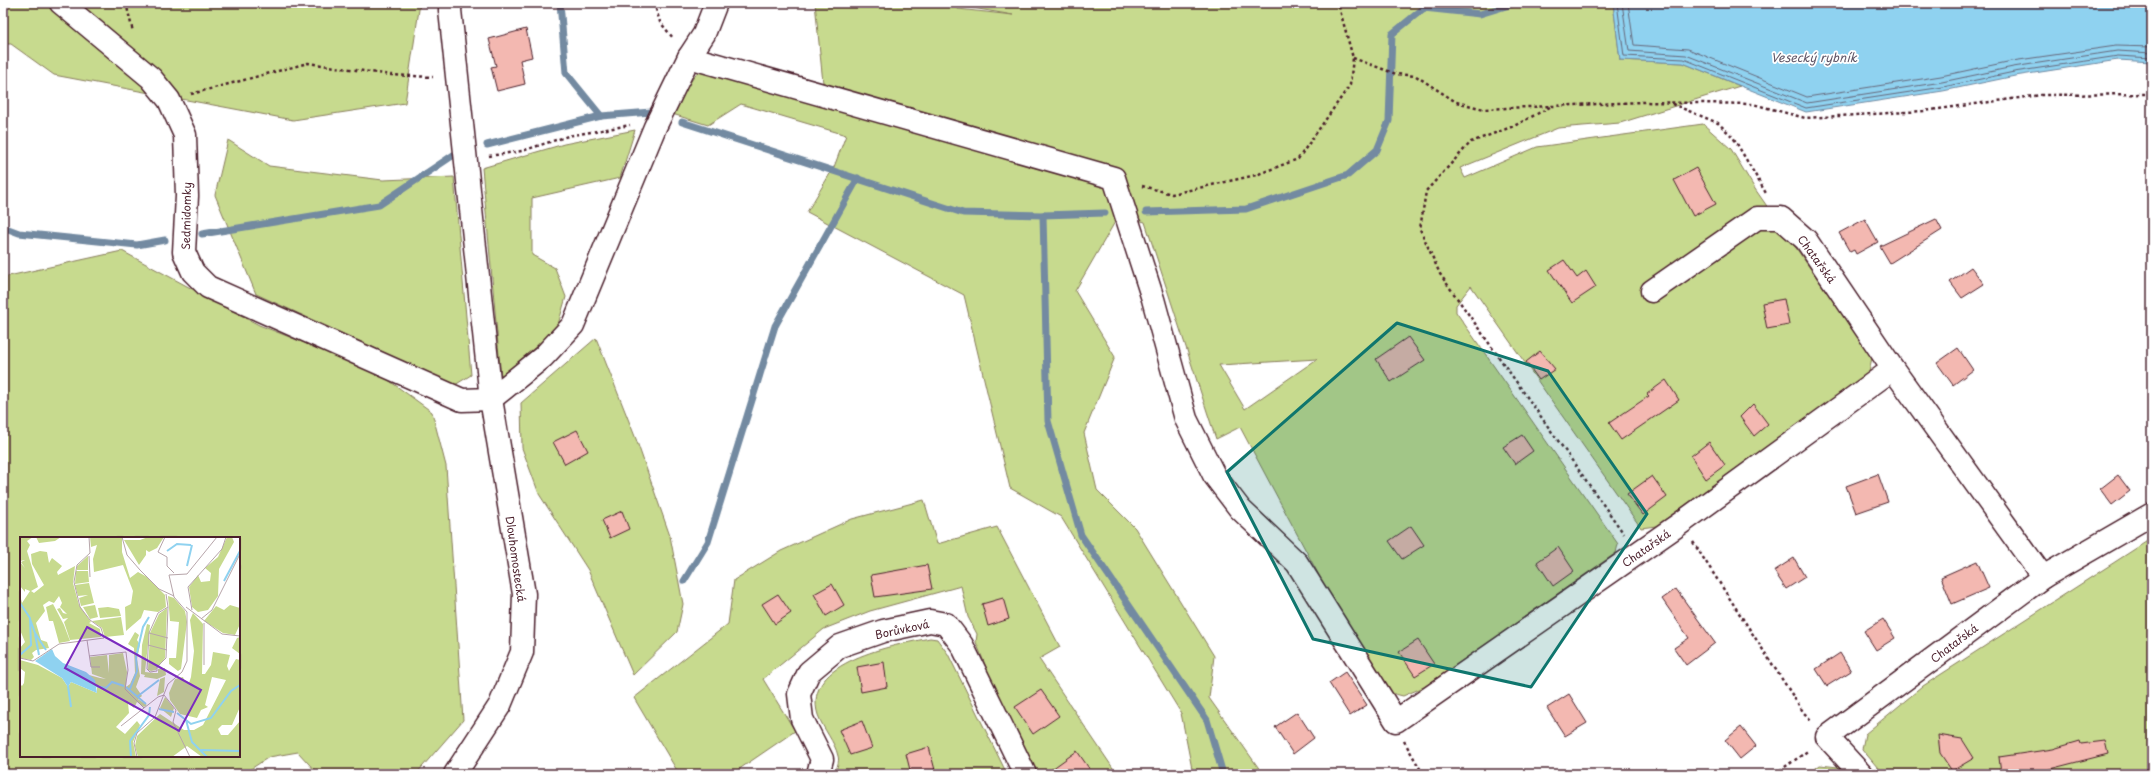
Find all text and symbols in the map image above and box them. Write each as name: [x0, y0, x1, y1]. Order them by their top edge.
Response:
water label: Vesecký rybník: [1771, 48, 1858, 66]
street label: Sedmidomky: [177, 182, 195, 250]
street label: Chatařská: [1794, 231, 1840, 287]
street label: Dlouhomostecká: [502, 515, 530, 603]
street label: Chatařská: [1618, 525, 1674, 571]
inset map: [20, 537, 240, 757]
street label: Borůvková: [873, 615, 931, 643]
street label: Chatařská: [1927, 619, 1982, 667]

